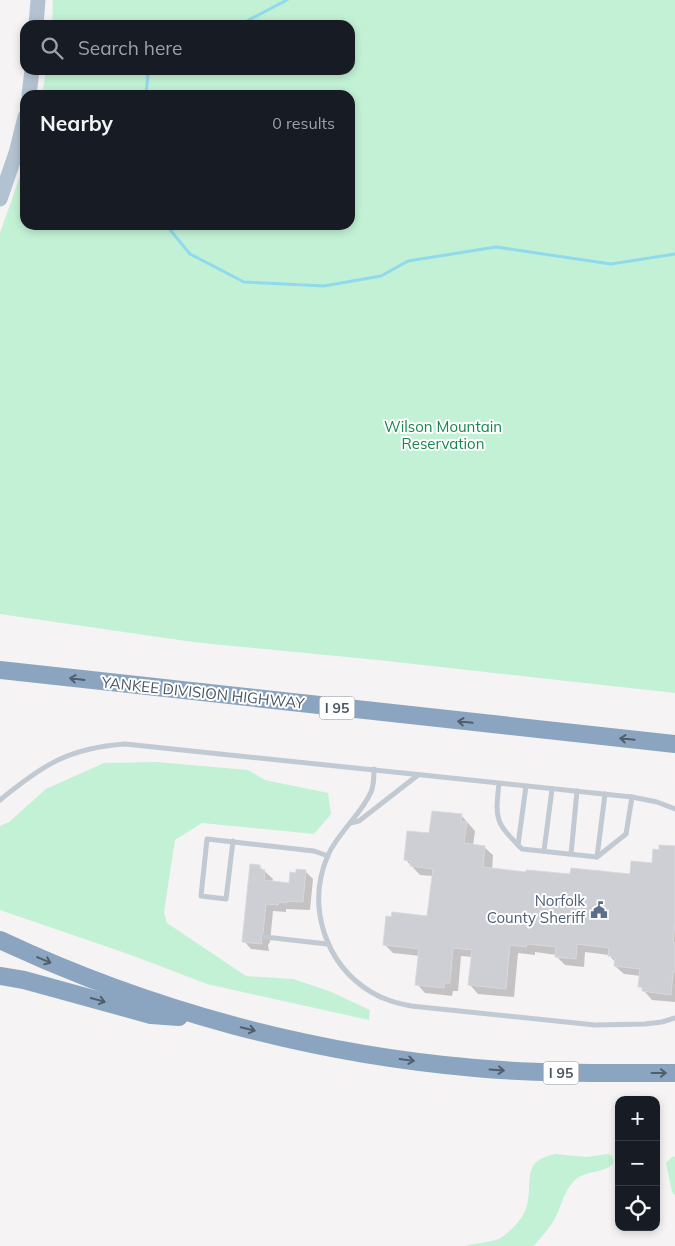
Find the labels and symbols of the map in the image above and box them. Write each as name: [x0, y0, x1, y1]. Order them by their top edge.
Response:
park label: Wilson Mountain Reservation: [384, 417, 502, 453]
street label: YANKEE DIVISION HIGHWAY: [100, 672, 306, 713]
one-way arrow: [70, 674, 86, 684]
road number: I 95: [320, 696, 354, 720]
one-way arrow: [457, 717, 473, 727]
one-way arrow: [619, 734, 635, 744]
place label: Norfolk County Sheriff: [487, 891, 586, 927]
public building icon: Norfolk County Sheriff: [589, 900, 609, 920]
one-way arrow: [36, 956, 51, 966]
one-way arrow: [90, 996, 106, 1006]
one-way arrow: [239, 1025, 255, 1034]
one-way arrow: [399, 1056, 415, 1066]
road number: I 95: [544, 1062, 578, 1084]
one-way arrow: [489, 1065, 505, 1074]
one-way arrow: [650, 1068, 667, 1078]

